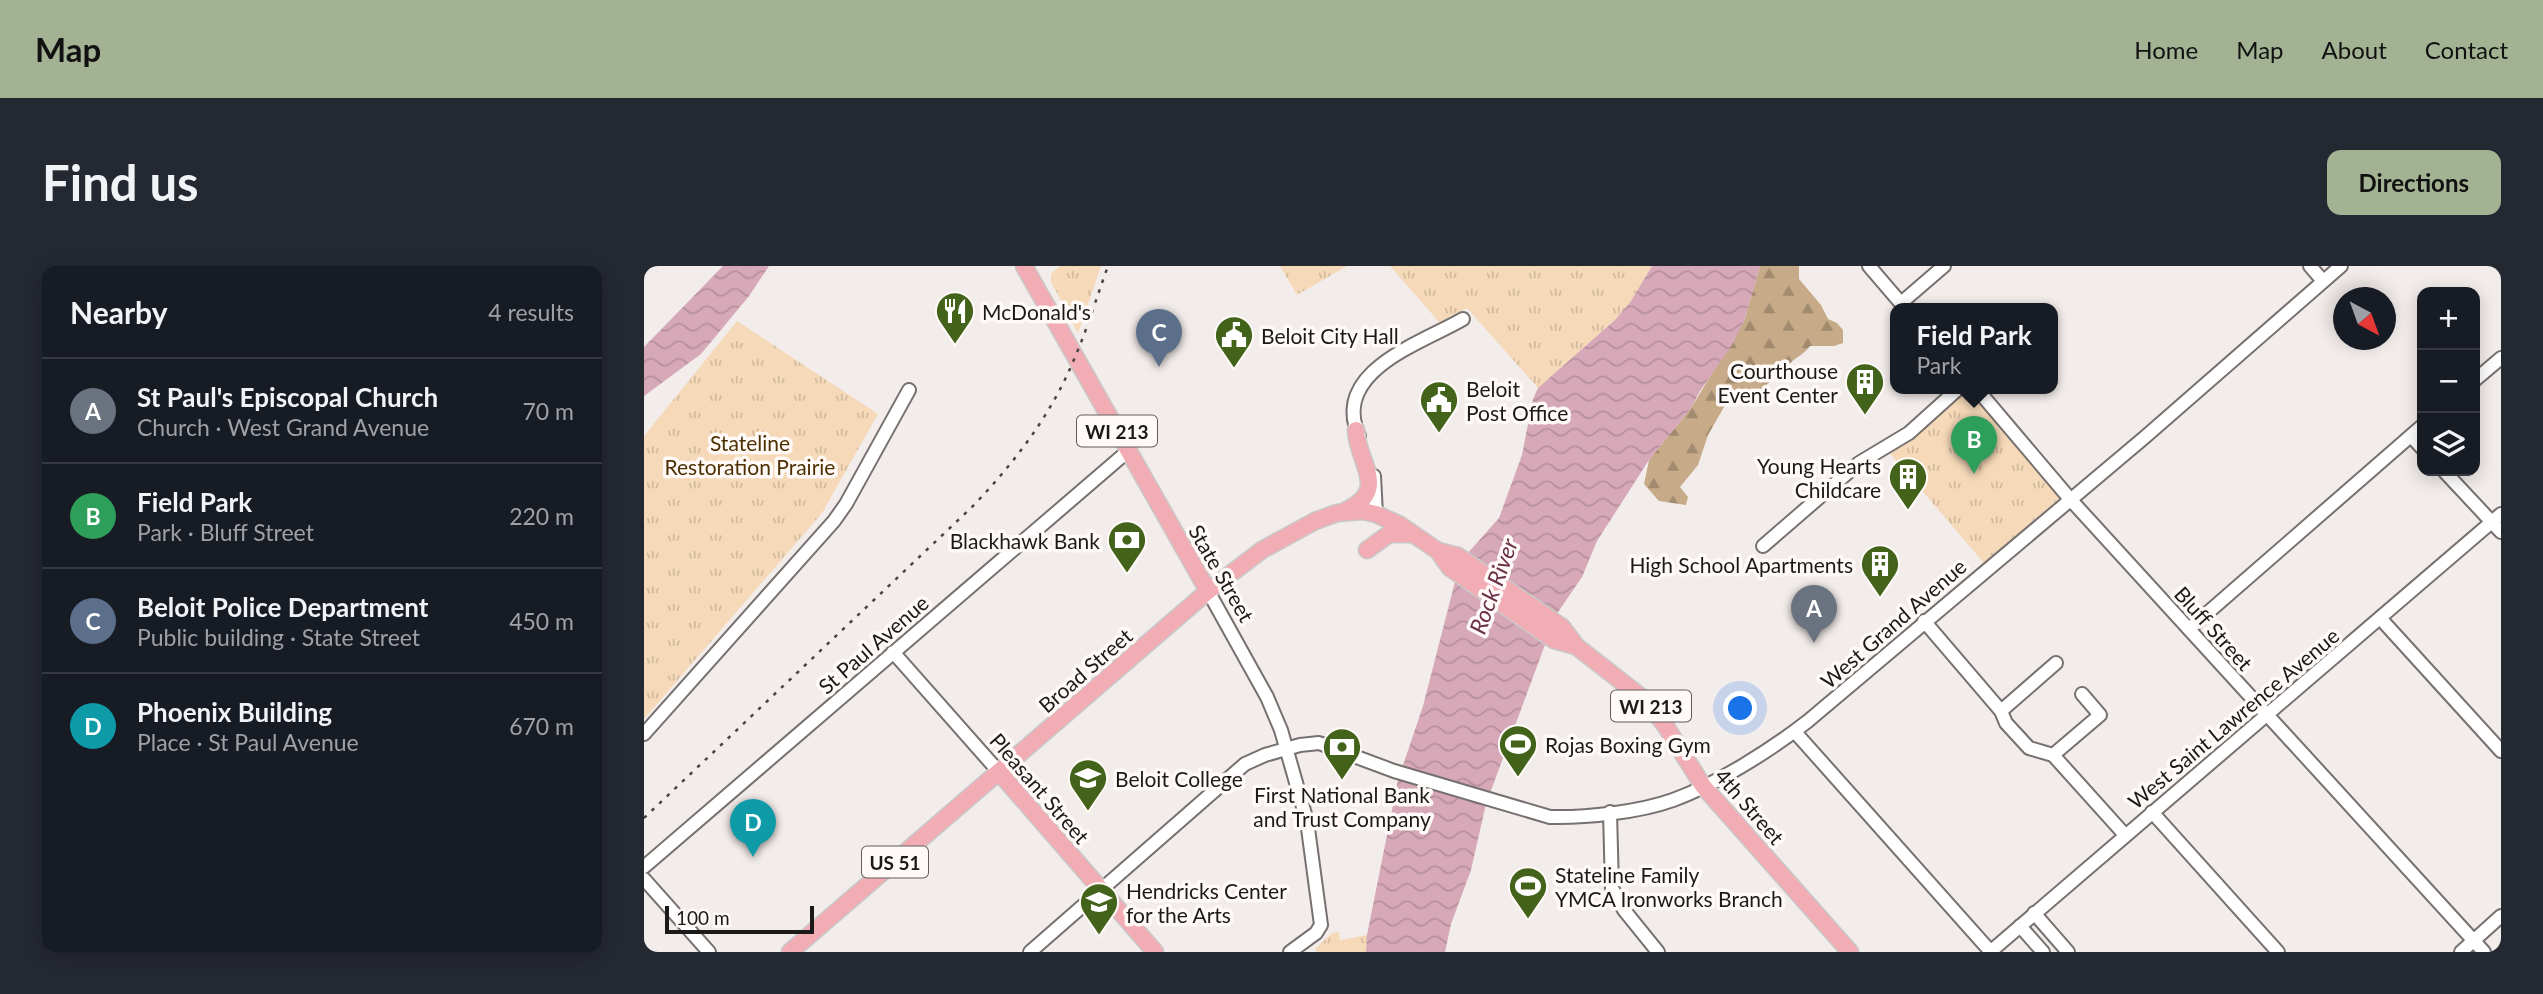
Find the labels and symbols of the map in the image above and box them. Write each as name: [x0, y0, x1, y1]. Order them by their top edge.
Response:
north arrow: [2333, 287, 2396, 350]
restaurant icon: McDonald's: [934, 290, 976, 345]
place label: McDonald's: [982, 299, 1091, 324]
pin: C: [1136, 309, 1182, 367]
public building icon: Beloit City Hall: [1213, 314, 1255, 369]
place label: Beloit City Hall: [1261, 323, 1399, 348]
place label: Courthouse Event Center: [1718, 358, 1838, 407]
building icon: Courthouse Event Center: [1844, 361, 1886, 416]
place label: Beloit Post Office: [1466, 376, 1568, 425]
public building icon: Beloit Post Office: [1418, 379, 1460, 434]
road number: WI 213: [1077, 416, 1157, 447]
pin: B: [1951, 416, 1997, 474]
park label: Stateline Restoration Prairie: [665, 430, 835, 479]
place label: Young Hearts Childcare: [1757, 453, 1881, 502]
building icon: Young Hearts Childcare: [1887, 456, 1929, 511]
bank icon: Blackhawk Bank: [1106, 519, 1148, 574]
street label: State Street: [1184, 520, 1260, 626]
place label: Blackhawk Bank: [950, 528, 1100, 553]
water label: Rock River: [1463, 533, 1524, 638]
building icon: High School Apartments: [1859, 543, 1901, 598]
place label: High School Apartments: [1629, 552, 1853, 577]
street label: West Grand Avenue: [1815, 553, 1971, 693]
street label: Bluff Street: [2170, 581, 2258, 675]
pin: A: [1791, 585, 1837, 643]
street label: St Paul Avenue: [813, 589, 933, 699]
street label: Broad Street: [1033, 622, 1137, 717]
street label: West Saint Lawrence Avenue: [2122, 622, 2344, 814]
road number: WI 213: [1611, 690, 1691, 722]
your location: [1723, 691, 1757, 725]
sports icon: Rojas Boxing Gym: [1497, 723, 1539, 778]
bank icon: First National Bank and Trust Company: [1321, 726, 1363, 781]
street label: Pleasant Street: [985, 728, 1095, 849]
place label: Rojas Boxing Gym: [1545, 732, 1711, 757]
school or university icon: Beloit College: [1067, 757, 1109, 812]
street label: 4th Street: [1710, 763, 1790, 849]
place label: Beloit College: [1115, 766, 1243, 791]
place label: First National Bank and Trust Company: [1253, 782, 1431, 831]
pin: D: [730, 799, 776, 857]
road number: US 51: [862, 846, 928, 877]
place label: Stateline Family YMCA Ironworks Branch: [1555, 862, 1783, 911]
sports icon: Stateline Family YMCA Ironworks Branch: [1507, 865, 1549, 920]
place label: Hendricks Center for the Arts: [1126, 878, 1287, 927]
school or university icon: Hendricks Center for the Arts: [1078, 881, 1120, 936]
scale bar: [665, 903, 814, 935]

